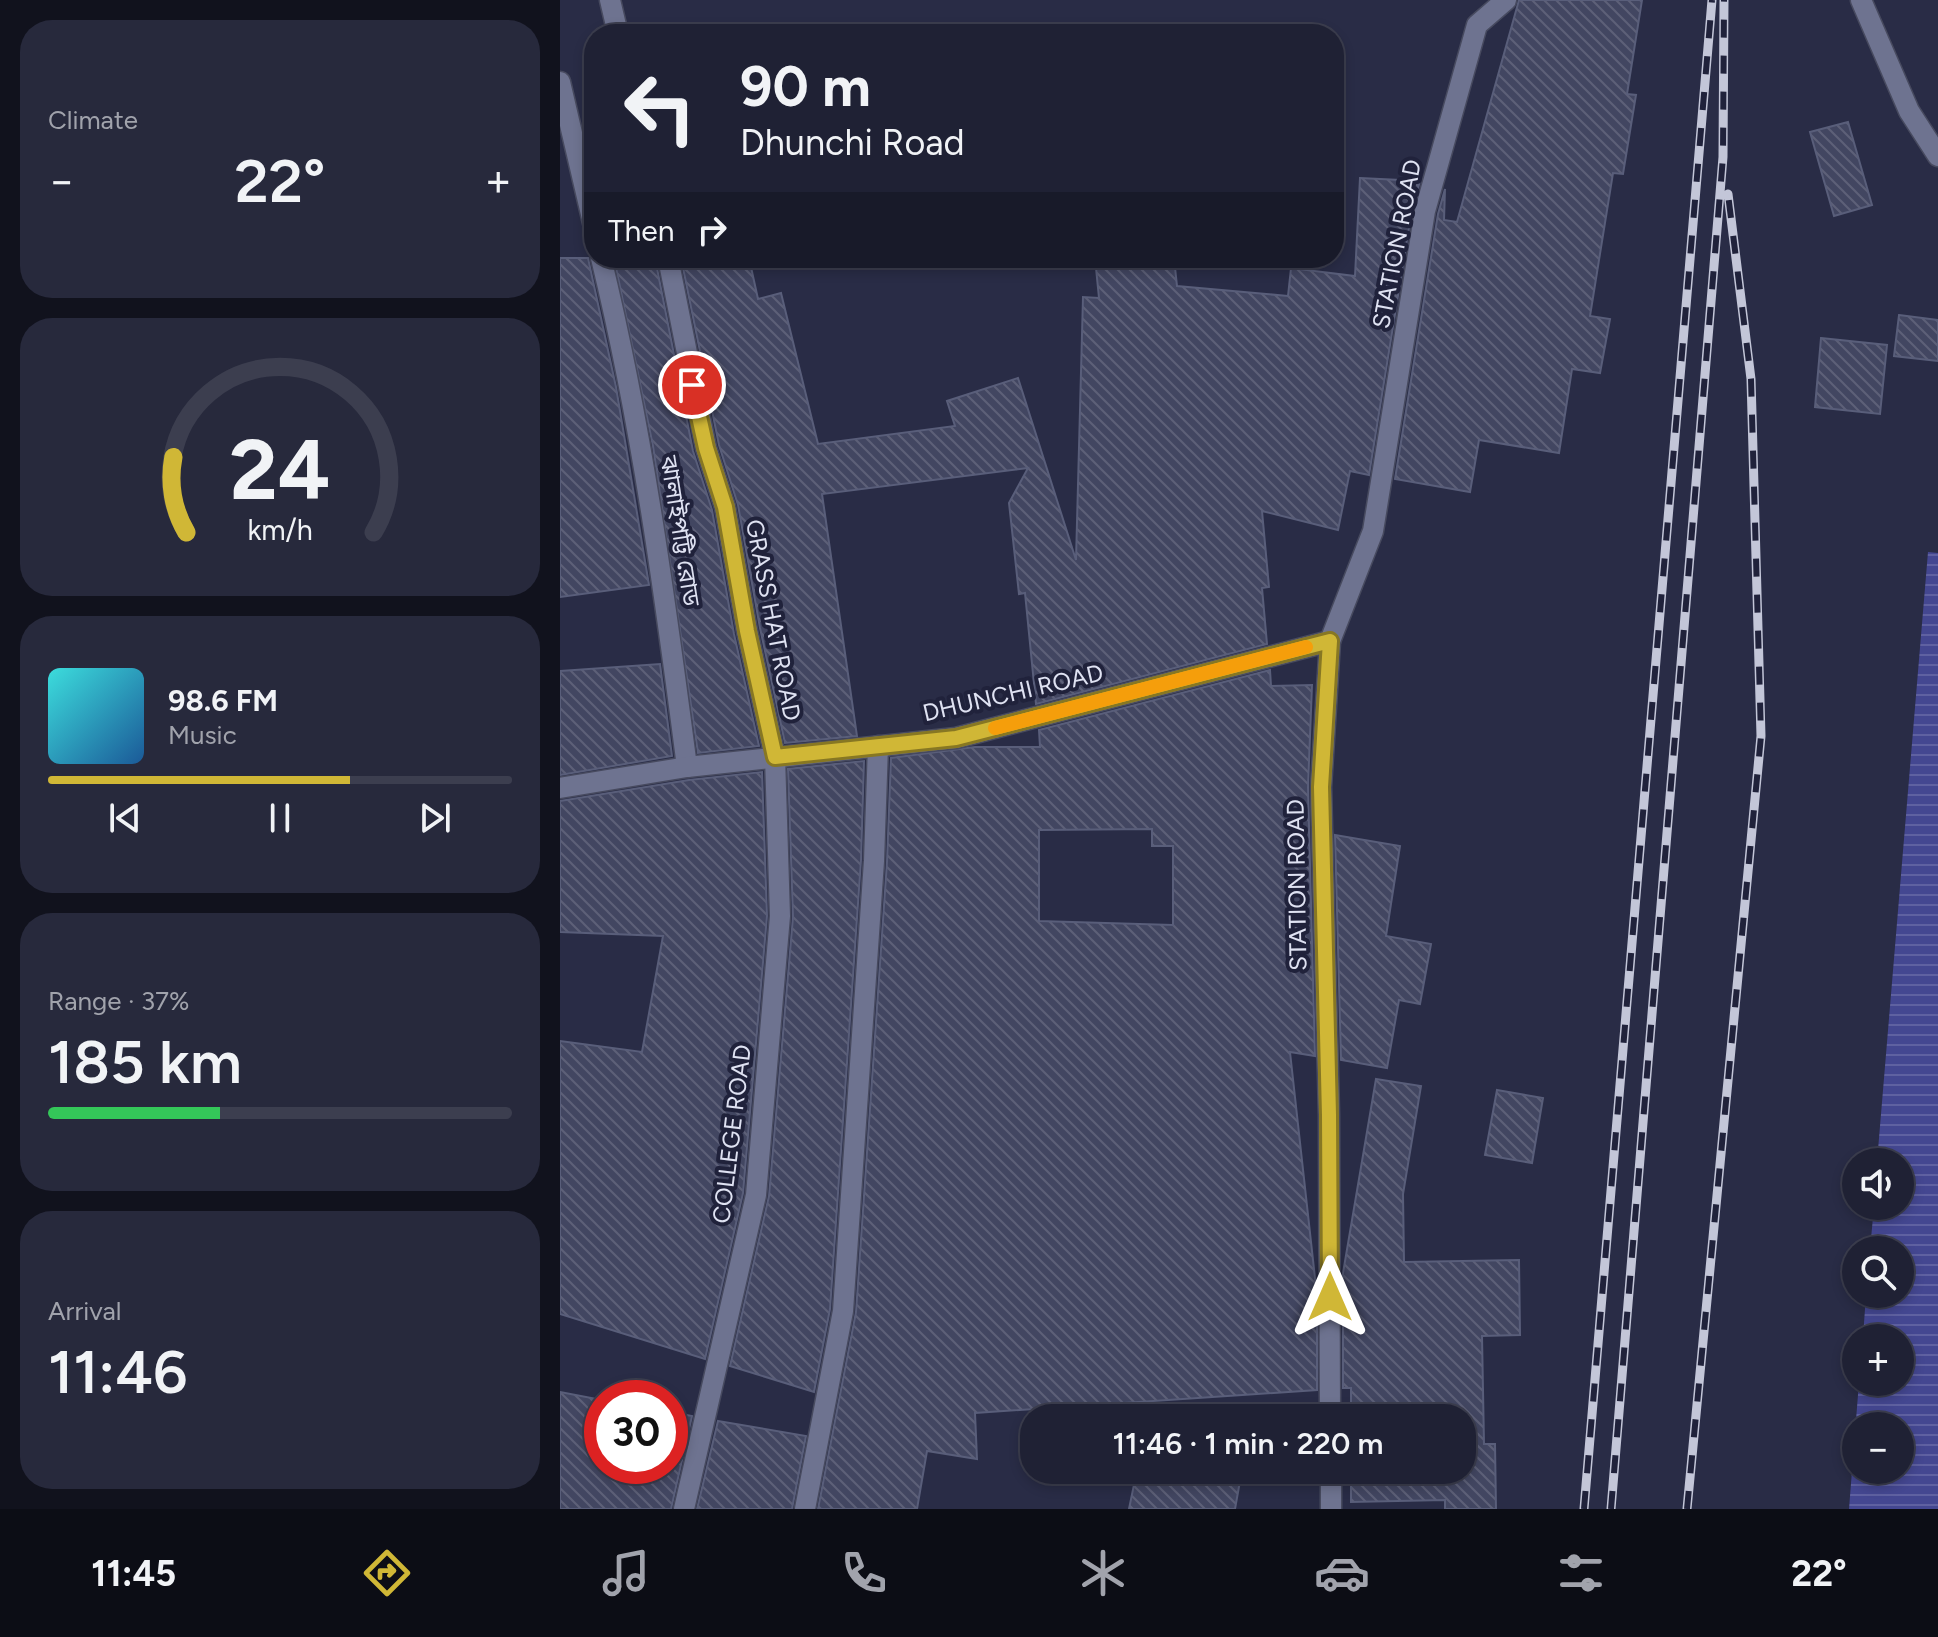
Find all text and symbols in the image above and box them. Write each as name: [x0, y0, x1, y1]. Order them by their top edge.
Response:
text: 90 m: [740, 53, 871, 120]
icon: left: [608, 56, 712, 160]
text: Climate: [48, 104, 138, 136]
text: Dhunchi Road: [740, 121, 965, 164]
text: 22°: [235, 145, 325, 217]
text: −: [48, 154, 75, 207]
text: +: [485, 154, 512, 207]
street label: STATION ROAD: [1366, 157, 1427, 331]
icon: right: [690, 208, 734, 252]
text: Then: [608, 212, 674, 249]
pin: [658, 351, 726, 419]
icon: arrive: [670, 363, 714, 407]
text: 24: [230, 419, 330, 519]
street label: ঝালাইপট্টি রোড: [654, 453, 707, 609]
text: km/h: [247, 513, 313, 547]
street label: GRASS HAT ROAD: [740, 517, 807, 723]
street label: DHUNCHI ROAD: [920, 658, 1106, 727]
text: 98.6 FM: [168, 682, 278, 719]
text: Music: [168, 719, 237, 751]
icon: previous: [103, 796, 147, 840]
icon: pause: [258, 796, 302, 840]
icon: next: [413, 796, 457, 840]
street label: STATION ROAD: [1281, 799, 1312, 971]
text: Range · 37%: [48, 985, 190, 1017]
text: 185 km: [48, 1026, 242, 1098]
street label: COLLEGE ROAD: [706, 1043, 757, 1225]
map controls: [1842, 1148, 1914, 1484]
button: sound: [1842, 1148, 1914, 1220]
button: search: [1842, 1236, 1914, 1308]
position arrow: [1288, 1255, 1372, 1339]
text: Arrival: [48, 1295, 121, 1327]
button: +: [1842, 1324, 1914, 1396]
text: 11:46: [48, 1336, 187, 1408]
speed limit sign: 30: [584, 1380, 688, 1484]
button: −: [1842, 1412, 1914, 1484]
text: 11:46 · 1 min · 220 m: [1113, 1425, 1383, 1462]
icon: directions: [359, 1545, 415, 1601]
icon: music: [598, 1545, 654, 1601]
icon: phone: [836, 1545, 892, 1601]
icon: climate: [1075, 1545, 1131, 1601]
icon: car: [1314, 1545, 1370, 1601]
icon: filters: [1553, 1545, 1609, 1601]
text: 11:45: [91, 1552, 176, 1595]
text: 22°: [1791, 1552, 1847, 1595]

